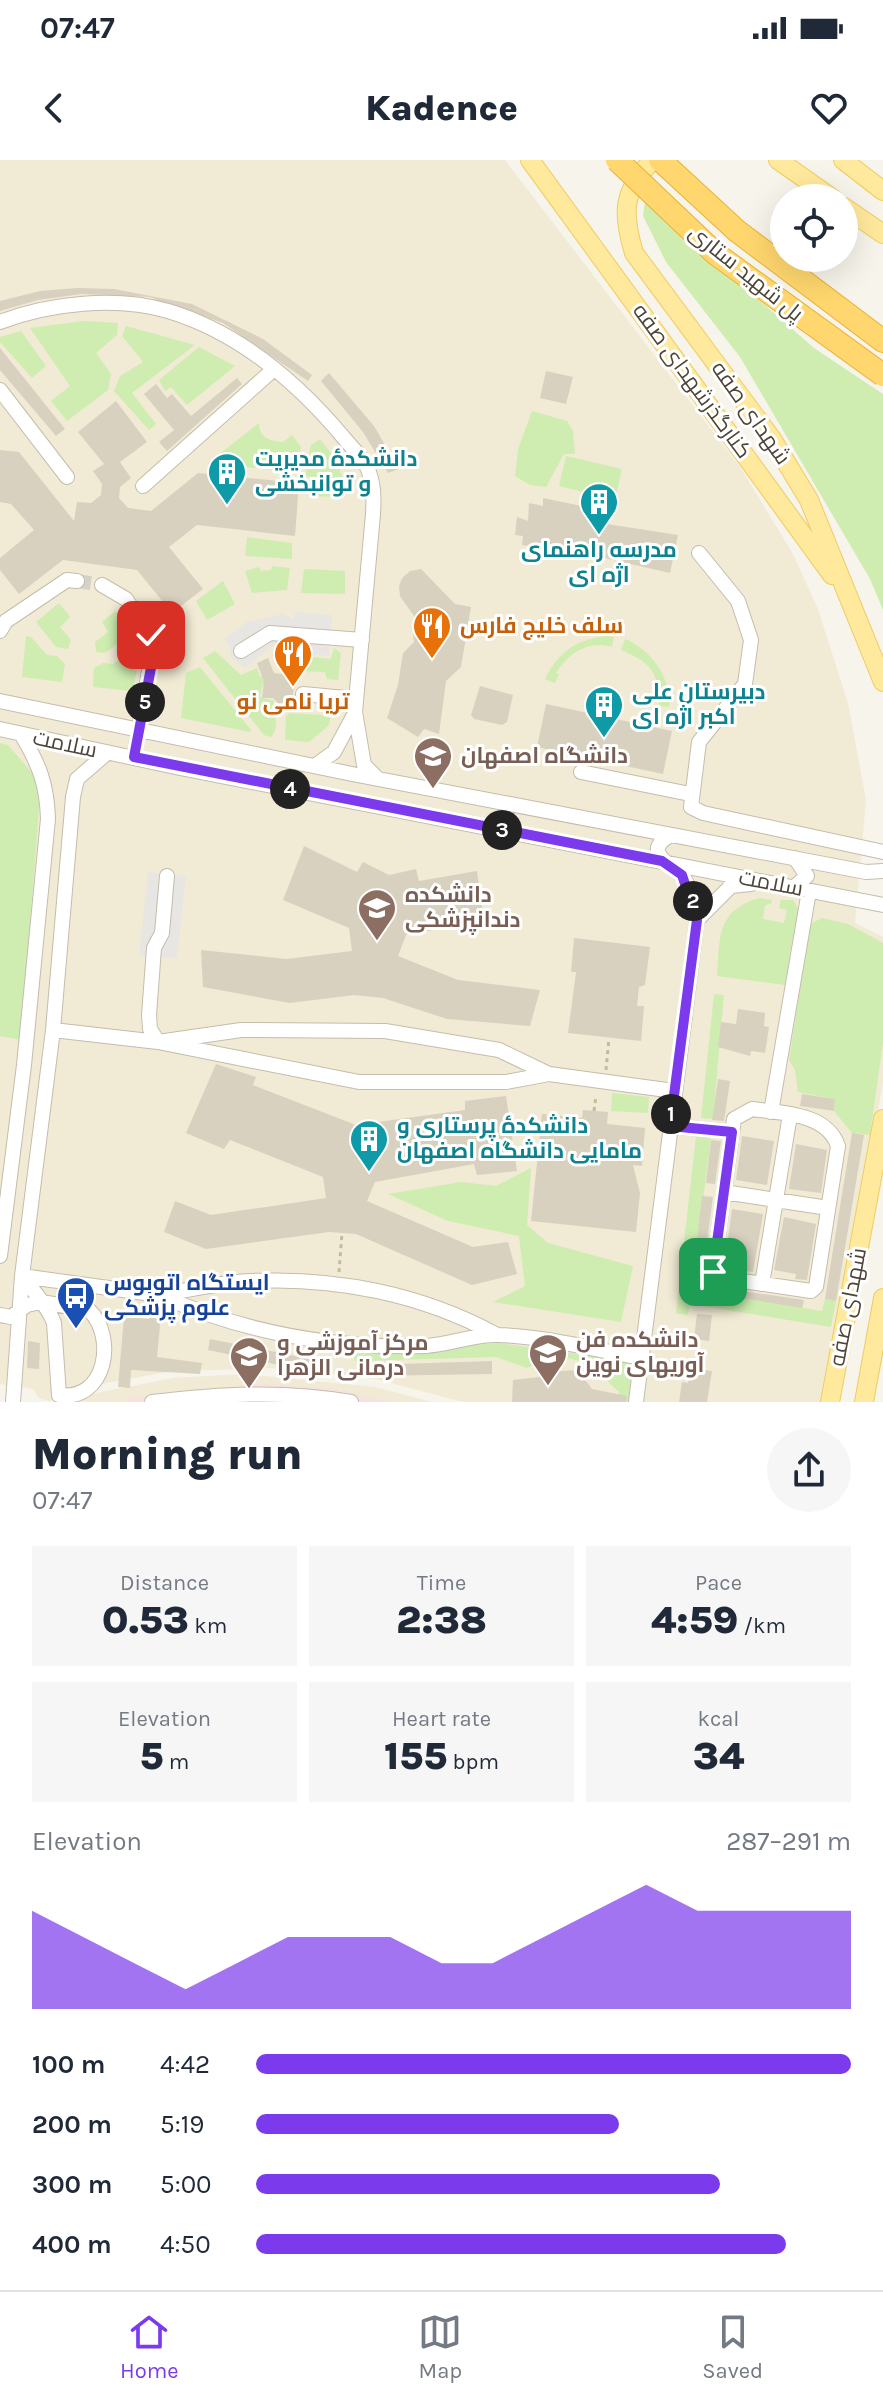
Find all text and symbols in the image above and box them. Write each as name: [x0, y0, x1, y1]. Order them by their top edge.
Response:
text: 07:47: [40, 10, 115, 46]
icon: back: [32, 86, 76, 130]
icon: heart: [807, 86, 851, 130]
text: Kadence: [365, 87, 518, 129]
map controls: [770, 184, 858, 272]
button: locate: [770, 184, 858, 272]
street label: پل شهید ستاری: [683, 219, 808, 328]
street label: کنارگذرشهدای صفه: [627, 298, 757, 464]
street label: شهدای صفه: [706, 356, 796, 470]
place label: دانشکدهٔ مدیریت و توانبخشی: [255, 446, 417, 497]
building icon: دانشکدهٔ مدیریت و توانبخشی: [206, 451, 248, 506]
building icon: مدرسه راهنمای اژه ای: [578, 481, 620, 536]
place label: مدرسه راهنمای اژه ای: [521, 537, 677, 588]
pin: [117, 601, 185, 669]
restaurant icon: سلف خلیج فارس: [411, 605, 453, 660]
icon: check: [129, 613, 173, 657]
place label: سلف خلیج فارس: [460, 613, 623, 640]
restaurant icon: تریا نامی نو: [272, 633, 314, 688]
place label: دبیرستان علی اکبر اژه ای: [632, 679, 765, 730]
pin: 5: [125, 682, 165, 722]
building icon: دبیرستان علی اکبر اژه ای: [583, 684, 625, 739]
text: 5: [139, 689, 151, 715]
place label: تریا نامی نو: [237, 689, 350, 715]
street label: سلامت: [30, 725, 100, 763]
school or university icon: دانشگاه اصفهان: [412, 735, 454, 790]
place label: دانشگاه اصفهان: [461, 743, 628, 769]
pin: 4: [270, 769, 310, 809]
text: 4: [283, 776, 297, 802]
pin: 3: [482, 810, 522, 850]
text: 3: [495, 817, 509, 843]
street label: سلامت: [737, 864, 805, 902]
pin: 2: [673, 881, 713, 921]
place label: دانشکده دندانپزشکی: [405, 882, 520, 935]
school or university icon: دانشکده دندانپزشکی: [356, 887, 398, 942]
text: 2: [686, 888, 700, 914]
pin: 1: [651, 1094, 691, 1134]
text: 1: [667, 1101, 675, 1127]
place label: دانشکدهٔ پرستاری و مامایی دانشگاه اصفهان: [397, 1113, 642, 1164]
building icon: دانشکدهٔ پرستاری و مامایی دانشگاه اصفهان: [348, 1118, 390, 1173]
pin: [679, 1238, 747, 1306]
street label: شهدای صفه: [824, 1246, 872, 1368]
icon: arrive: [691, 1250, 735, 1294]
place label: ایستگاه اتوبوس علوم پزشکی: [104, 1270, 270, 1323]
bus stop icon: ایستگاه اتوبوس علوم پزشکی: [55, 1275, 97, 1330]
place label: دانشکده فن آوریهای نوین: [576, 1327, 705, 1378]
place label: مرکز آموزشی و درمانی الزهرا: [277, 1330, 429, 1381]
school or university icon: دانشکده فن آوریهای نوین: [527, 1332, 569, 1387]
school or university icon: مرکز آموزشی و درمانی الزهرا: [228, 1335, 270, 1390]
button: share: [767, 1428, 851, 1512]
text: Morning run: [32, 1429, 303, 1480]
text: 07:47: [32, 1485, 92, 1516]
text: Distance: [120, 1570, 209, 1596]
text: Time: [417, 1570, 466, 1596]
text: Pace: [695, 1570, 742, 1596]
text: 0.53: [102, 1596, 189, 1643]
text: 2:38: [396, 1596, 487, 1643]
text: 4:59: [651, 1596, 738, 1643]
text: km: [189, 1613, 227, 1639]
text: /km: [738, 1613, 786, 1639]
text: Elevation: [118, 1706, 211, 1732]
text: Heart rate: [392, 1706, 491, 1732]
text: kcal: [697, 1706, 740, 1732]
text: 5: [140, 1732, 164, 1779]
text: 155: [384, 1732, 447, 1779]
text: 34: [693, 1732, 744, 1779]
text: m: [164, 1749, 189, 1775]
text: bpm: [447, 1749, 499, 1775]
text: Elevation: [32, 1826, 142, 1857]
text: 287–291 m: [726, 1826, 851, 1857]
text: 100 m: [32, 2049, 105, 2080]
text: 4:42: [160, 2049, 210, 2080]
text: 200 m: [32, 2109, 112, 2140]
text: 5:19: [160, 2109, 204, 2140]
text: 300 m: [32, 2169, 112, 2200]
text: 5:00: [160, 2169, 212, 2200]
text: 400 m: [32, 2229, 112, 2260]
text: 4:50: [160, 2229, 211, 2260]
tab: Home: [120, 2310, 179, 2384]
tab: Map: [418, 2310, 462, 2384]
tab: Saved: [702, 2310, 763, 2384]

